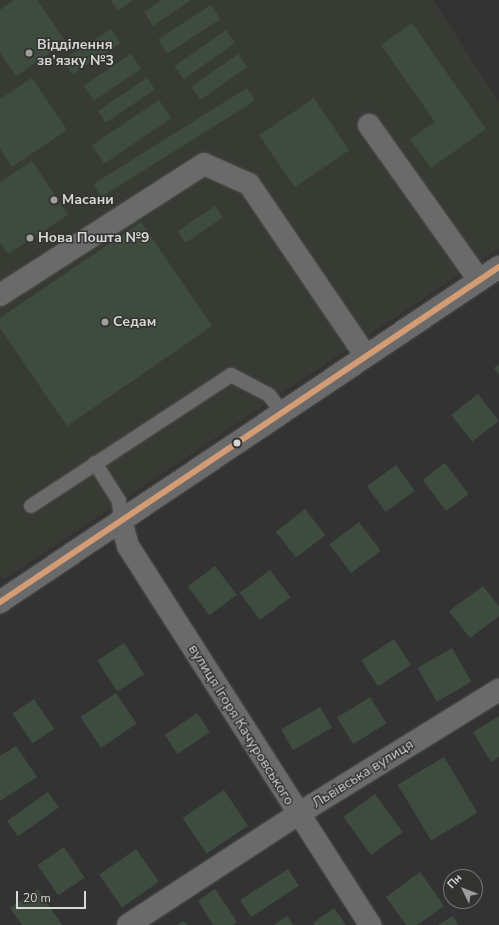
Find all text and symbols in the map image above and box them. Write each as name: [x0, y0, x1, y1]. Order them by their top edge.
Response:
place label: Відділення зв’язку №3: [37, 37, 114, 70]
marker: Відділення зв’язку №3: [24, 48, 34, 58]
place label: Масани: [62, 192, 114, 208]
marker: Масани: [49, 195, 59, 205]
place label: Нова Пошта №9: [38, 230, 149, 246]
marker: Нова Пошта №9: [25, 233, 35, 243]
place label: Седам: [113, 314, 156, 330]
marker: Седам: [100, 317, 110, 327]
unlabelled marker: [232, 438, 242, 448]
street label: вулиця Ігоря Качуровського: [185, 642, 297, 808]
street label: Львівська вулиця: [309, 736, 417, 812]
north arrow: [443, 869, 483, 909]
text: Пн: [444, 871, 465, 892]
scale bar: [18, 883, 88, 909]
text: 20 m: [23, 890, 51, 906]

